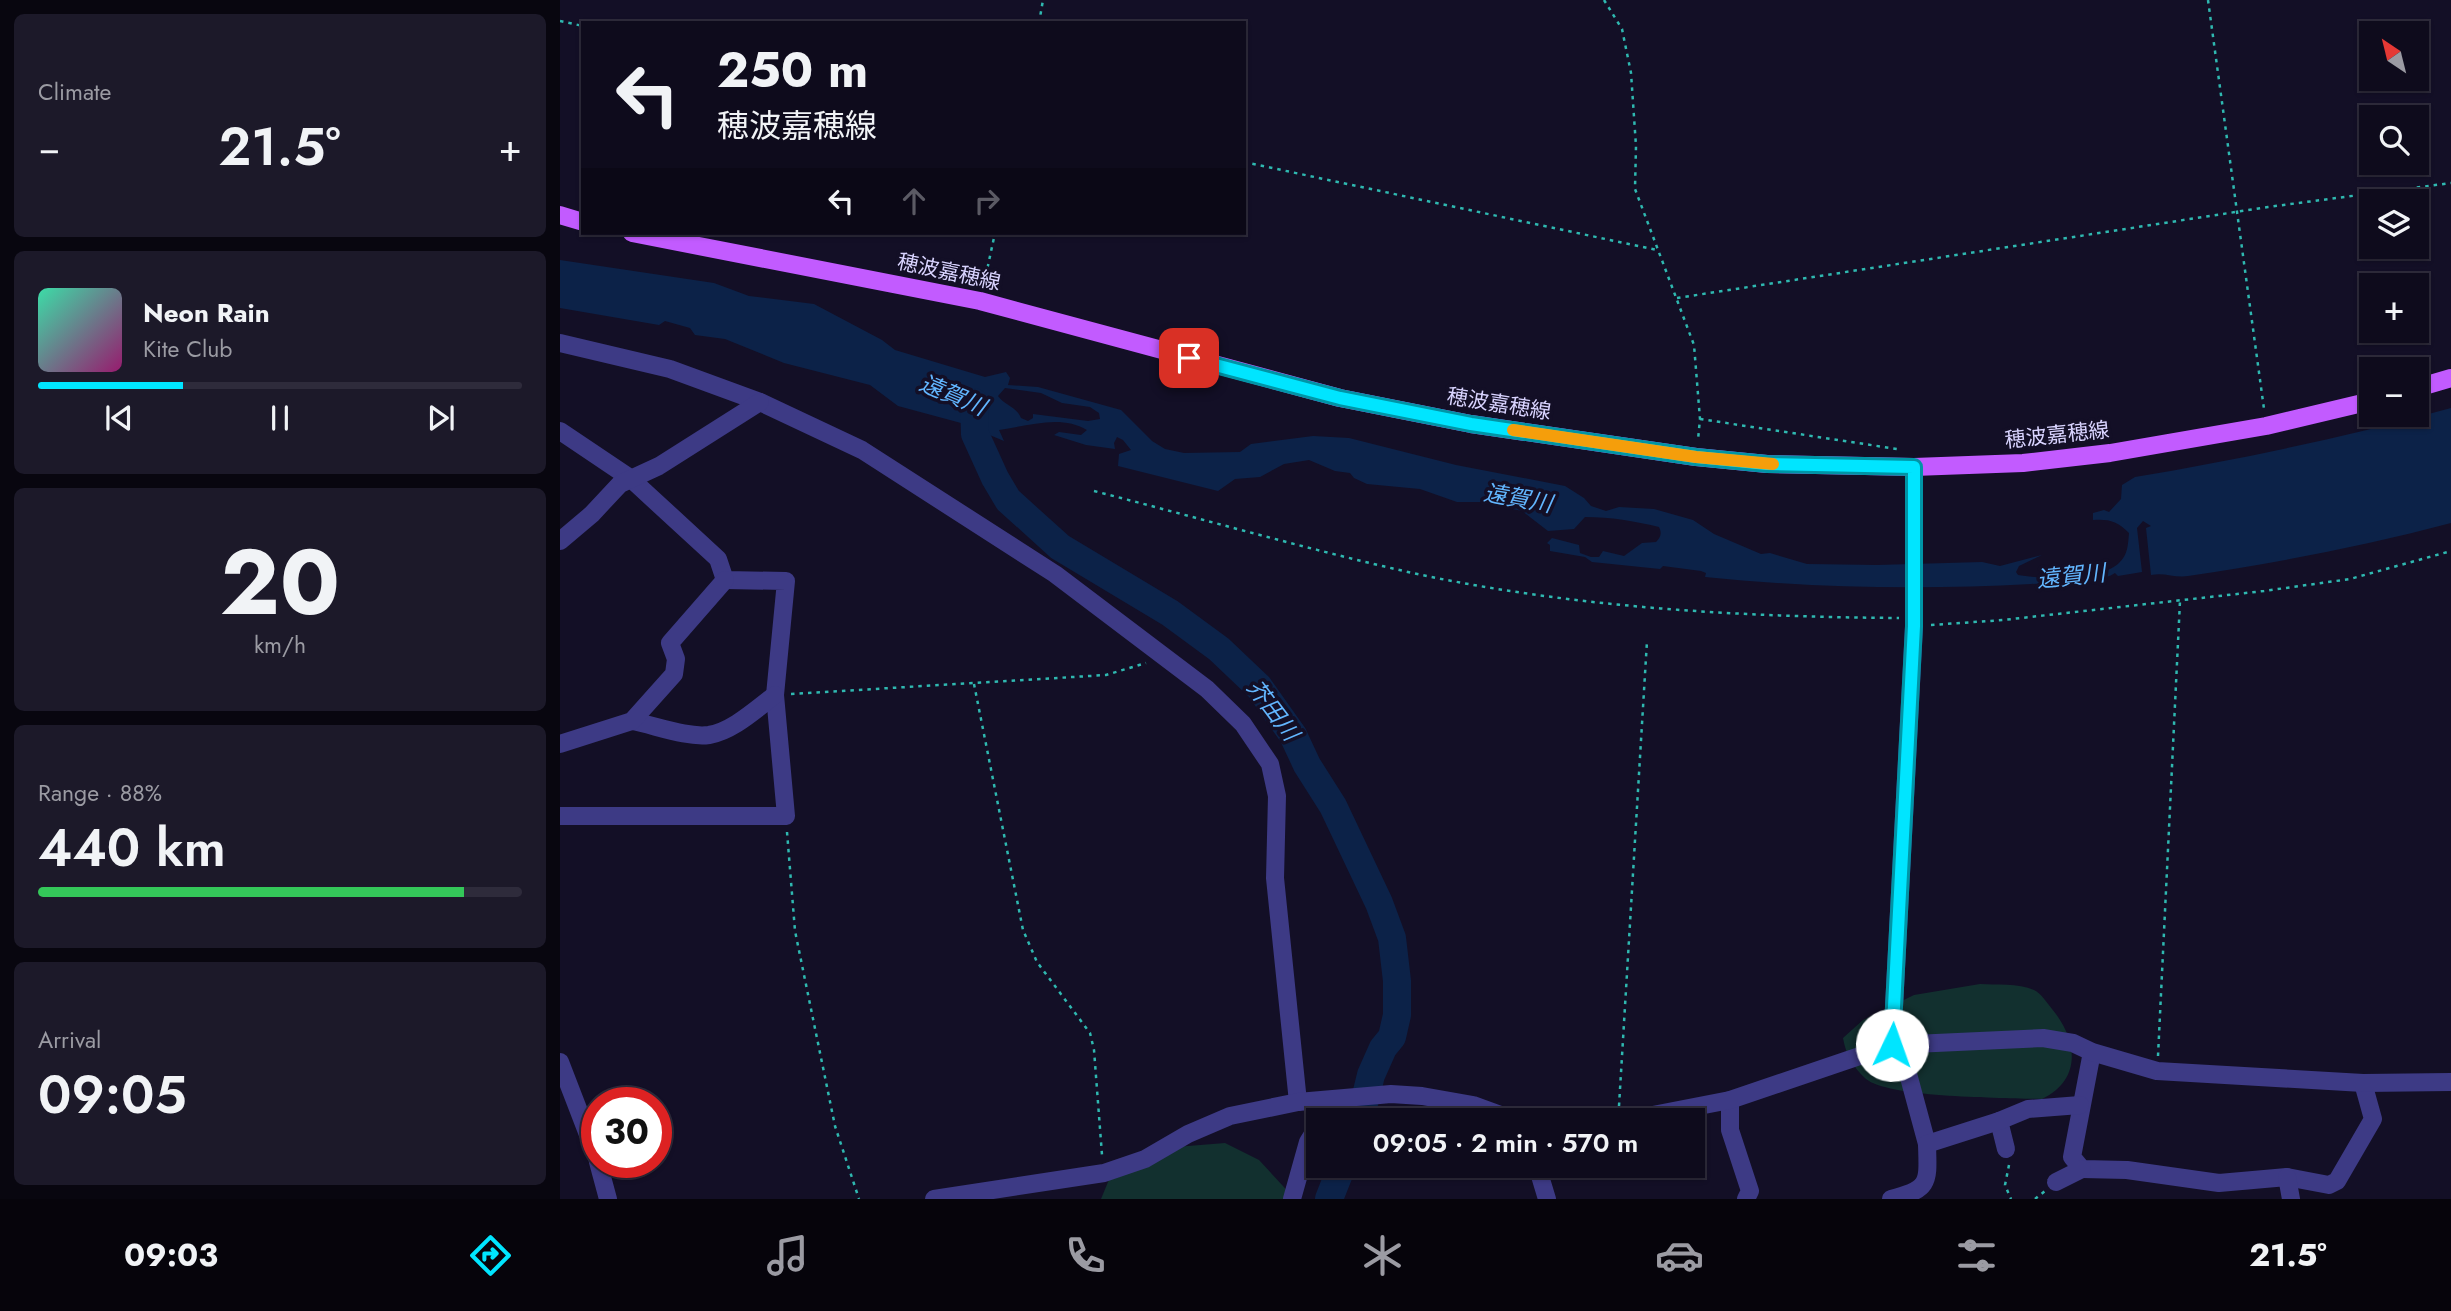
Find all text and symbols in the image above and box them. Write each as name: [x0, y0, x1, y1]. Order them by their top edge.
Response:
north arrow: [2359, 21, 2429, 91]
map controls: [2359, 21, 2429, 427]
text: 250 m: [717, 35, 868, 105]
icon: left: [602, 49, 693, 140]
text: Climate: [38, 75, 111, 109]
text: 穂波嘉穂線: [717, 103, 877, 149]
button: search: [2359, 105, 2429, 175]
text: 21.5°: [219, 109, 341, 185]
text: −: [38, 120, 60, 175]
text: +: [499, 120, 522, 175]
icon: left: [822, 182, 860, 220]
icon: ahead: [895, 182, 933, 220]
icon: right: [968, 182, 1006, 220]
button: layers: [2359, 189, 2429, 259]
street label: 穂波嘉穂線: [895, 246, 1003, 298]
button: +: [2359, 273, 2429, 343]
text: Neon Rain: [143, 294, 270, 332]
pin: [1159, 328, 1219, 388]
text: Kite Club: [143, 332, 232, 366]
icon: arrive: [1170, 339, 1208, 377]
button: −: [2359, 357, 2429, 427]
water label: 遠賀川: [915, 366, 994, 425]
street label: 穂波嘉穂線: [1445, 381, 1553, 427]
icon: previous: [100, 399, 138, 437]
icon: pause: [261, 399, 299, 437]
icon: next: [422, 399, 460, 437]
street label: 穂波嘉穂線: [2003, 415, 2111, 455]
water label: 遠賀川: [1481, 475, 1558, 521]
text: 20: [220, 517, 340, 648]
water label: 遠賀川: [2035, 555, 2110, 597]
text: km/h: [254, 628, 306, 662]
water label: 芥田川: [1239, 672, 1309, 750]
text: Range · 88%: [38, 776, 162, 810]
text: 440 km: [38, 810, 226, 886]
position arrow: [1855, 1008, 1929, 1082]
text: Arrival: [38, 1023, 101, 1057]
text: 09:05: [38, 1057, 187, 1133]
speed limit sign: 30: [581, 1087, 672, 1178]
text: 09:05 · 2 min · 570 m: [1373, 1124, 1638, 1162]
icon: directions: [466, 1231, 515, 1280]
icon: music: [763, 1231, 812, 1280]
icon: phone: [1061, 1231, 1110, 1280]
icon: climate: [1358, 1231, 1407, 1280]
icon: car: [1655, 1231, 1704, 1280]
icon: filters: [1952, 1231, 2001, 1280]
text: 09:03: [124, 1232, 218, 1278]
text: 21.5°: [2249, 1232, 2327, 1278]

